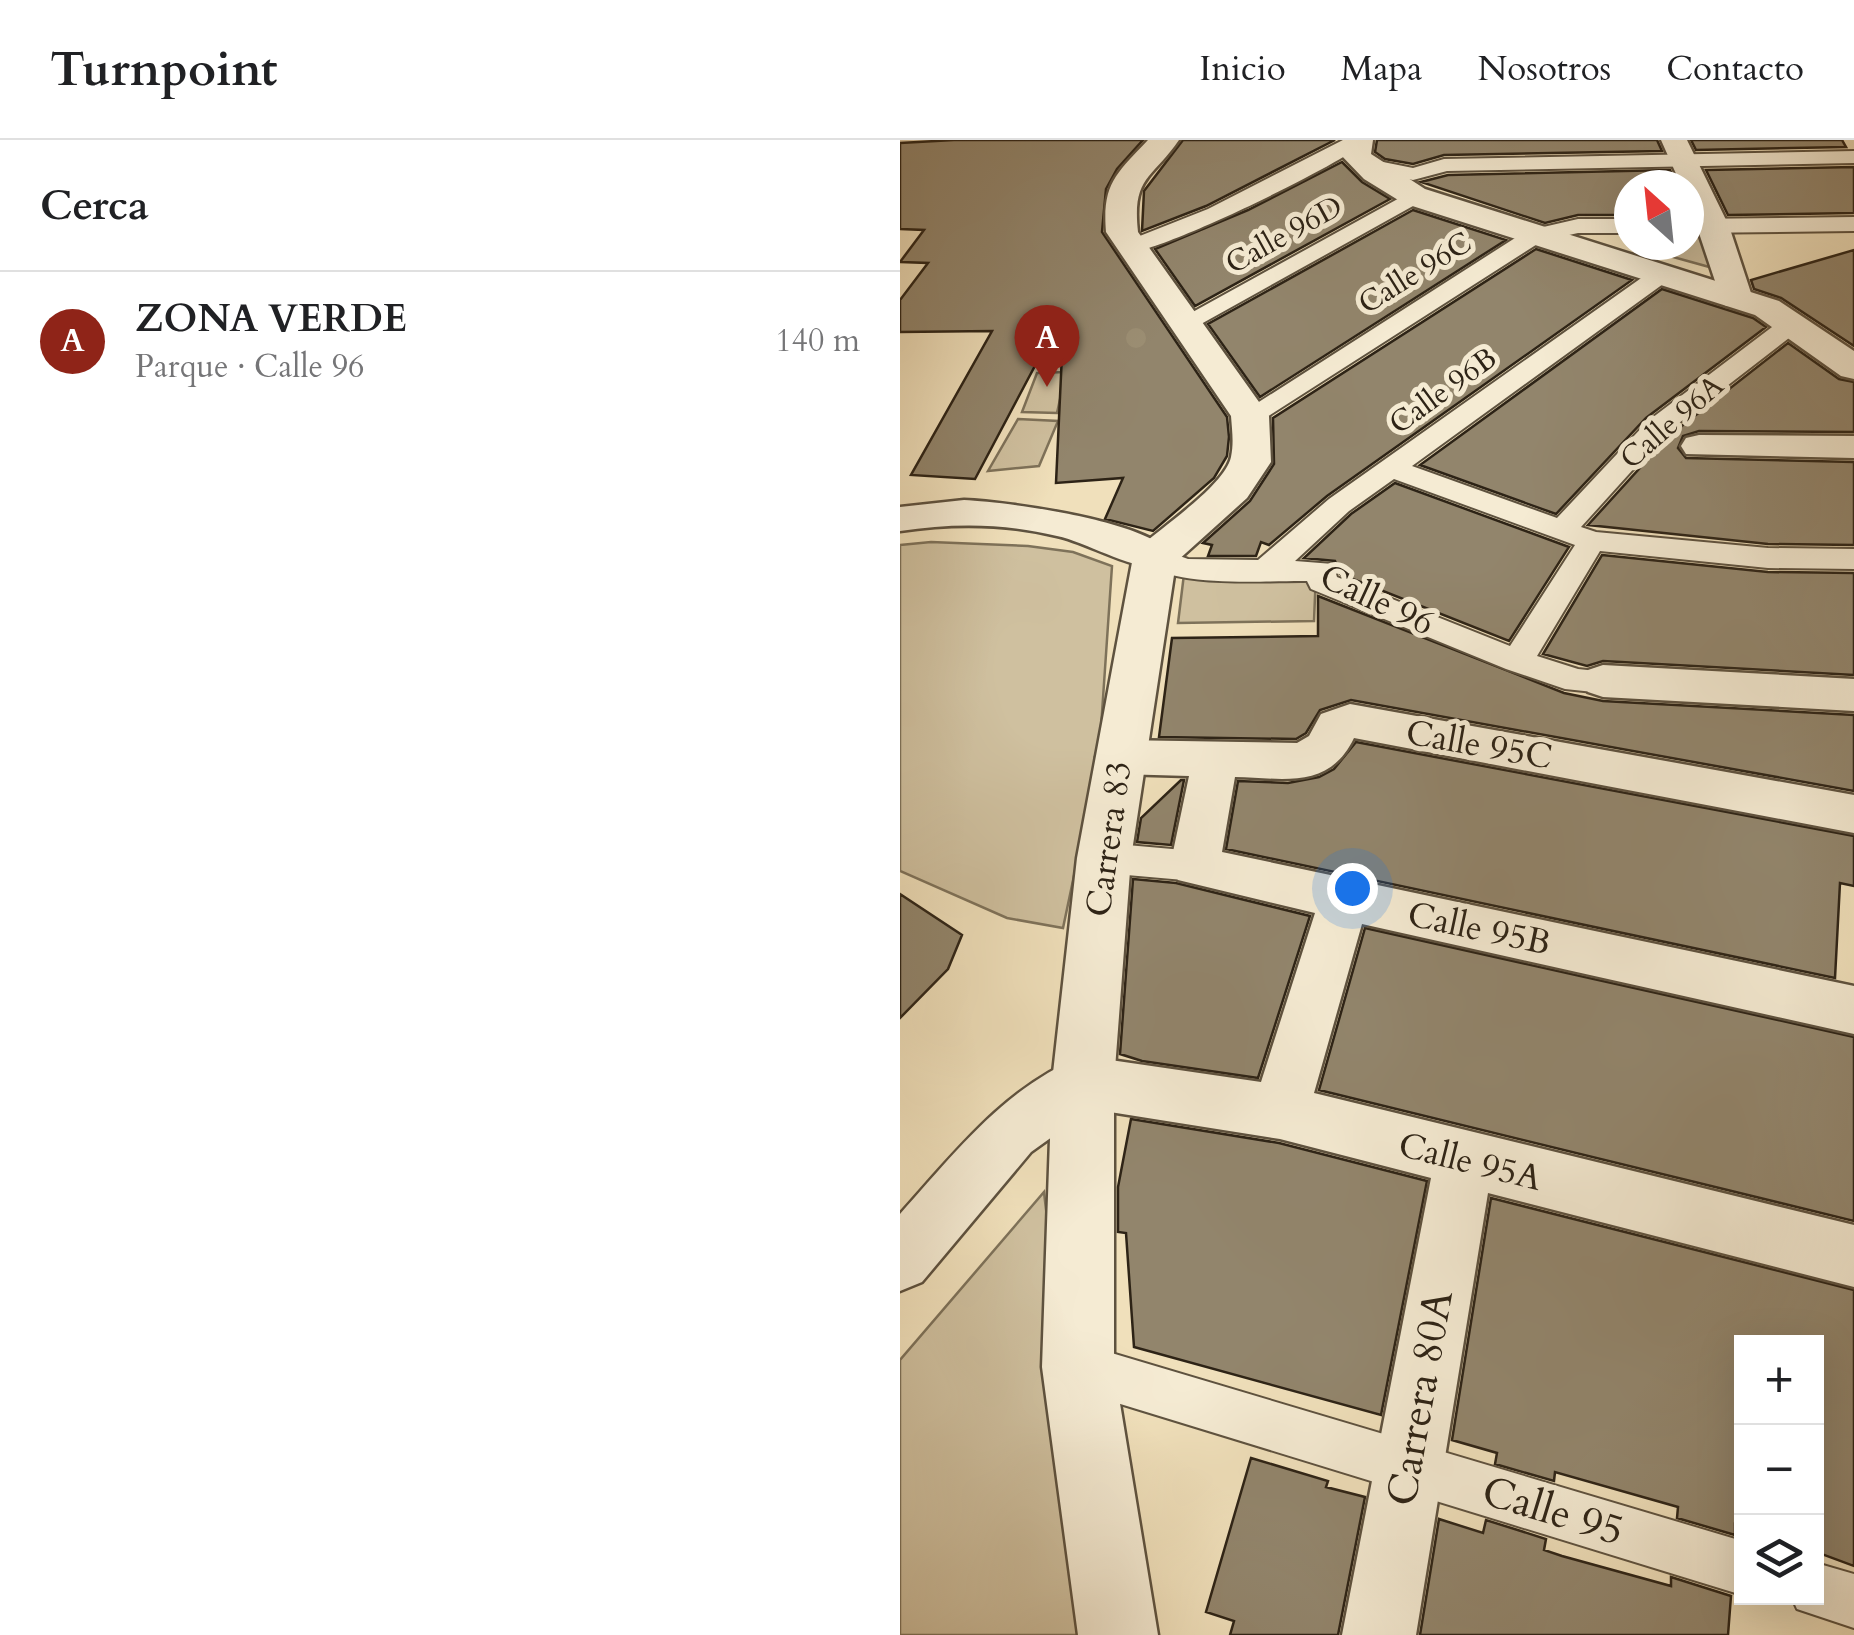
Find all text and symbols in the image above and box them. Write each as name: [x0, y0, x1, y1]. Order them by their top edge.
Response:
text: Turnpoint: [50, 37, 277, 102]
text: Inicio: [1199, 45, 1286, 93]
text: Mapa: [1341, 45, 1422, 93]
text: Nosotros: [1477, 45, 1611, 93]
text: Contacto: [1666, 45, 1804, 93]
north arrow: [1614, 170, 1704, 260]
text: Cerca: [40, 177, 149, 234]
street label: Calle 96D: [1218, 186, 1350, 284]
street label: Calle 96C: [1350, 222, 1480, 324]
text: ZONA VERDE: [135, 293, 407, 345]
pin: A: [1014, 304, 1080, 387]
text: A: [60, 319, 85, 363]
text: 140 m: [775, 319, 860, 363]
street label: Calle 96B: [1381, 338, 1505, 444]
text: Parque · Calle 96: [135, 345, 364, 389]
street label: Calle 96A: [1611, 365, 1733, 478]
street label: Calle 96: [1312, 553, 1442, 647]
street label: Calle 95C: [1402, 709, 1556, 781]
street label: Carrera 83: [1074, 758, 1144, 920]
your location: [1327, 863, 1378, 914]
street label: Calle 95B: [1403, 890, 1555, 968]
street label: Calle 95A: [1393, 1121, 1547, 1203]
street label: Carrera 80A: [1373, 1286, 1467, 1510]
map controls: [1734, 1335, 1824, 1605]
button: +: [1734, 1335, 1824, 1425]
button: −: [1734, 1425, 1824, 1515]
street label: Calle 95: [1475, 1463, 1631, 1559]
button: layers: [1734, 1515, 1824, 1605]

